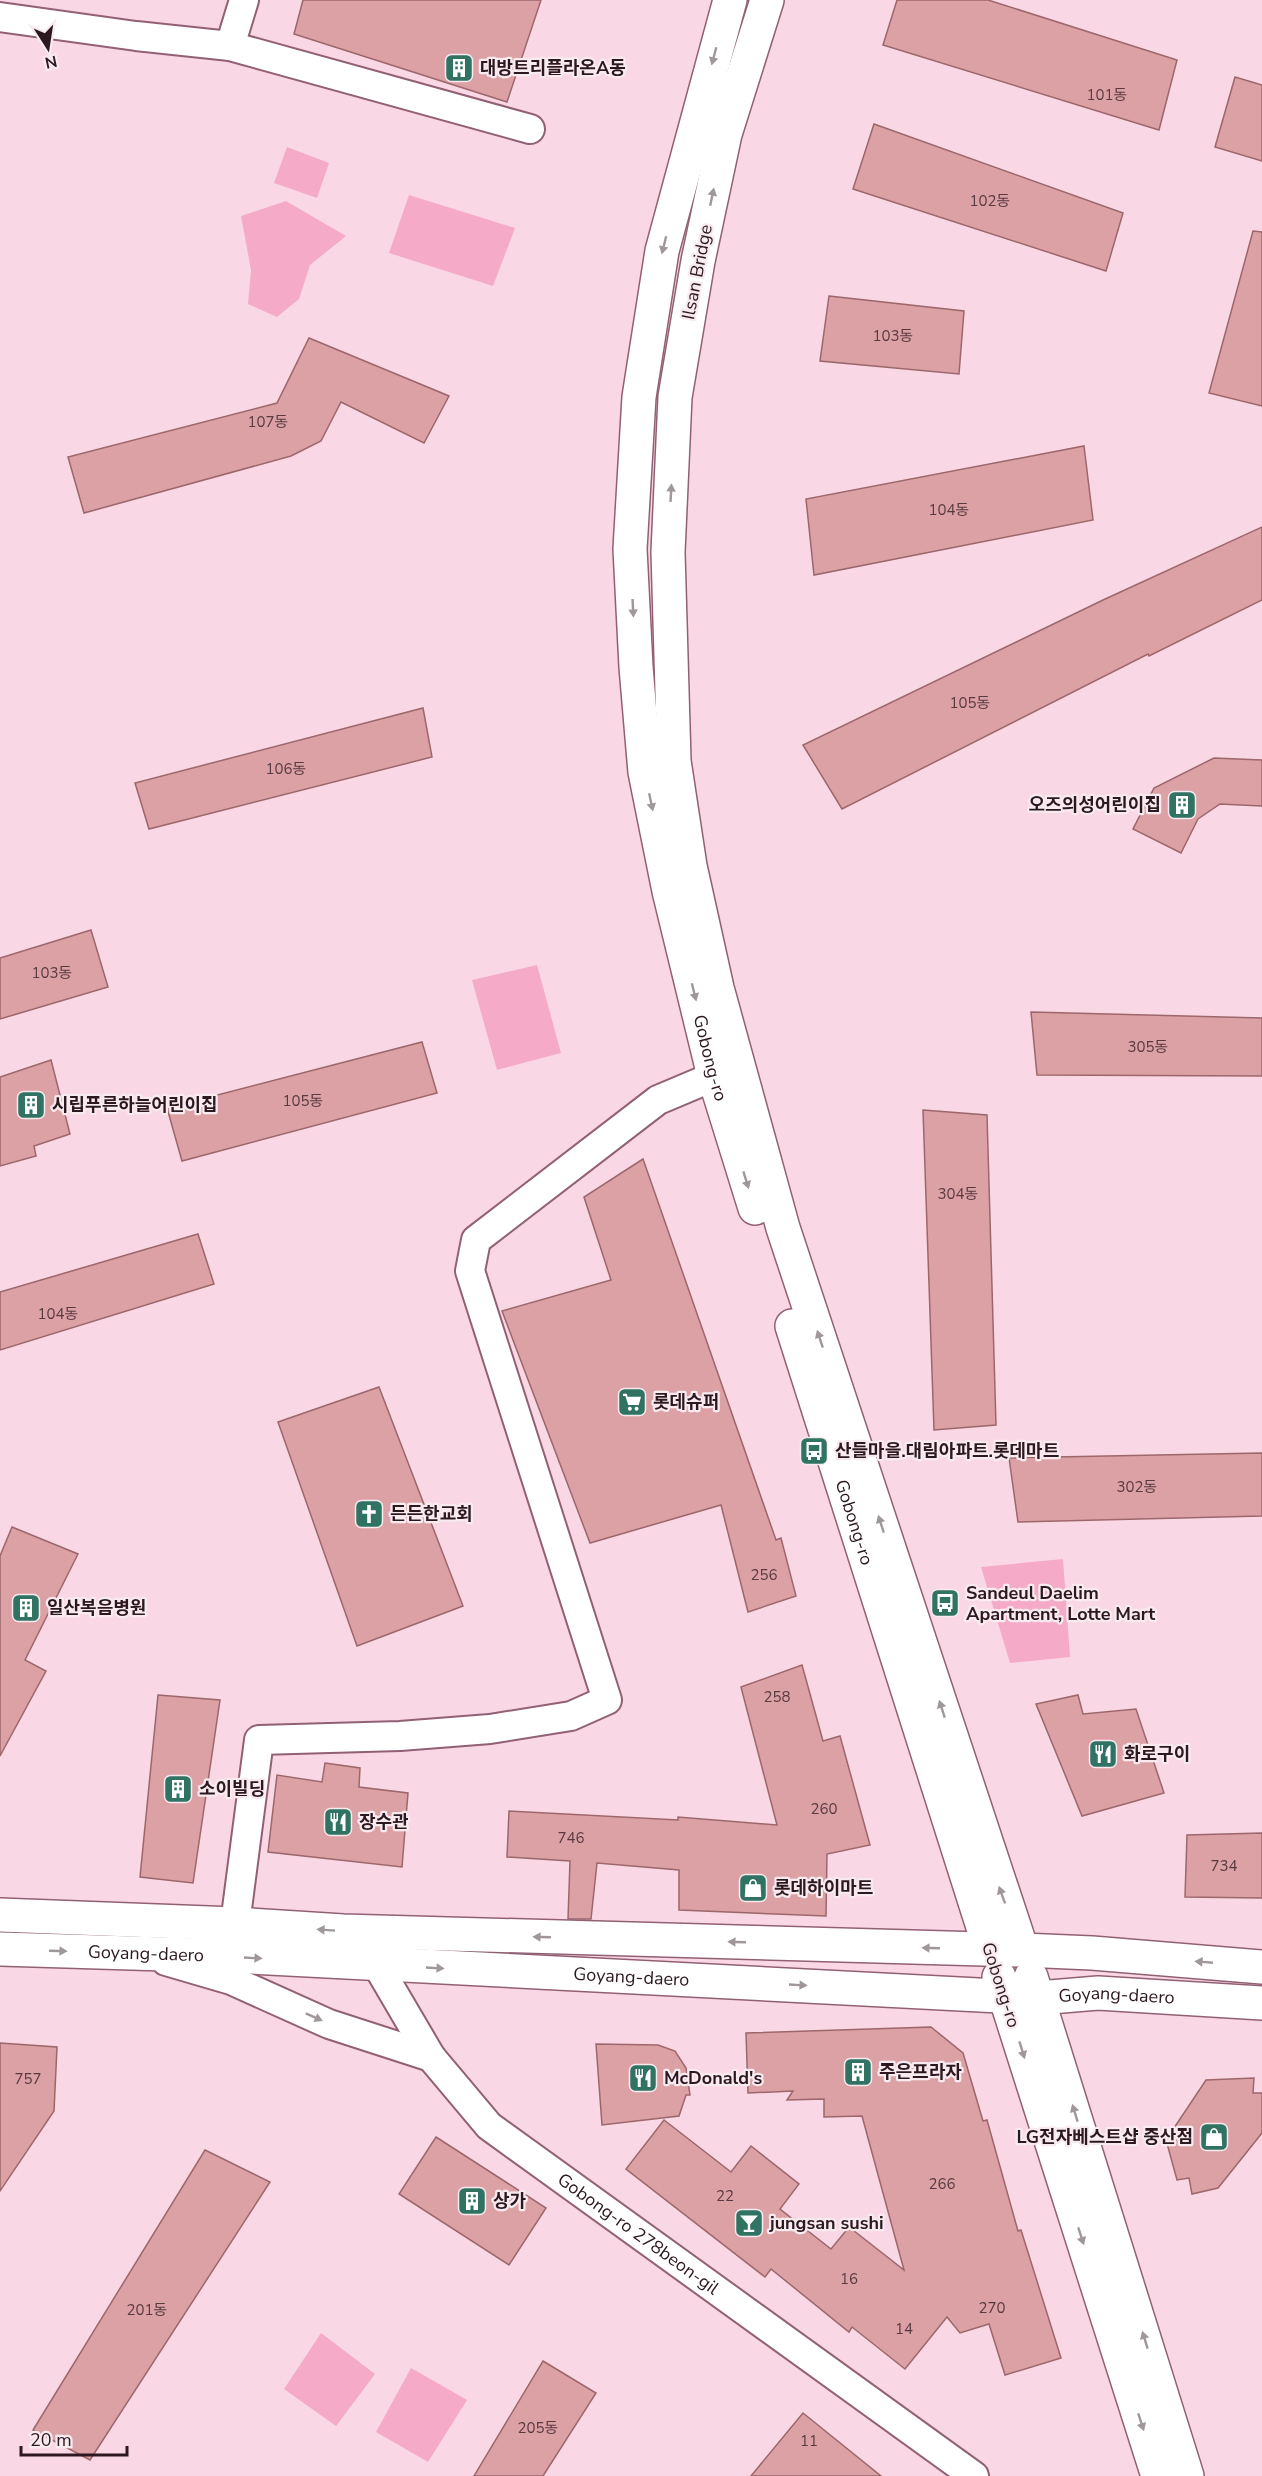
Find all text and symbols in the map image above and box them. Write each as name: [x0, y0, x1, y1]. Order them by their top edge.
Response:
north arrow: [18, 18, 78, 78]
one-way arrow: [709, 47, 718, 65]
text: N: [43, 50, 59, 74]
building icon: 대방트리플라온A동: [443, 52, 475, 84]
place label: 대방트리플라온A동: [480, 56, 626, 80]
house number: 101동: [1087, 85, 1127, 105]
one-way arrow: [707, 187, 717, 206]
house number: 102동: [970, 191, 1010, 211]
street label: Ilsan Bridge: [676, 222, 718, 322]
one-way arrow: [658, 235, 668, 254]
house number: 103동: [873, 326, 913, 346]
house number: 107동: [248, 412, 288, 432]
one-way arrow: [666, 484, 675, 503]
house number: 104동: [929, 500, 969, 520]
one-way arrow: [629, 598, 638, 617]
house number: 105동: [950, 693, 990, 713]
house number: 106동: [266, 759, 306, 779]
building icon: 오즈의성어린이집: [1166, 789, 1198, 821]
one-way arrow: [647, 793, 656, 812]
place label: 오즈의성어린이집: [1029, 793, 1161, 817]
house number: 103동: [32, 963, 72, 983]
one-way arrow: [689, 983, 699, 1001]
street label: Gobong-ro: [688, 1012, 733, 1104]
house number: 305동: [1128, 1037, 1168, 1057]
building icon: 시립푸른하늘어린이집: [15, 1089, 47, 1121]
house number: 105동: [283, 1091, 323, 1111]
place label: 시립푸른하늘어린이집: [52, 1093, 218, 1117]
one-way arrow: [742, 1171, 752, 1189]
house number: 304동: [938, 1184, 978, 1204]
house number: 104동: [38, 1304, 78, 1324]
one-way arrow: [815, 1330, 824, 1348]
supermarket icon: 롯데슈퍼: [616, 1386, 648, 1418]
place label: 롯데슈퍼: [653, 1390, 719, 1414]
bus stop icon: 산들마을.대림아파트.롯데마트: [798, 1435, 830, 1467]
place label: 산들마을.대림아파트.롯데마트: [835, 1439, 1059, 1463]
street label: Gobong-ro: [830, 1477, 879, 1568]
house number: 302동: [1117, 1477, 1157, 1497]
church icon: 든든한교회: [353, 1498, 385, 1530]
place label: 든든한교회: [390, 1502, 473, 1526]
one-way arrow: [876, 1515, 886, 1533]
house number: 256: [750, 1565, 778, 1585]
place label: Sandeul Daelim Apartment, Lotte Mart: [966, 1581, 1155, 1626]
bus stop icon: Sandeul Daelim Apartment, Lotte Mart: [929, 1587, 961, 1619]
building icon: 일산복음병원: [10, 1592, 42, 1624]
place label: 일산복음병원: [47, 1596, 146, 1620]
house number: 258: [763, 1687, 791, 1707]
one-way arrow: [936, 1700, 946, 1718]
restaurant icon: 화로구이: [1087, 1738, 1119, 1770]
place label: 화로구이: [1124, 1742, 1190, 1766]
building icon: 소이빌딩: [162, 1773, 194, 1805]
place label: 소이빌딩: [199, 1777, 265, 1801]
house number: 260: [810, 1799, 838, 1819]
restaurant icon: 장수관: [322, 1806, 354, 1838]
place label: 장수관: [359, 1810, 409, 1834]
house number: 746: [557, 1828, 585, 1848]
house number: 734: [1210, 1856, 1238, 1876]
shop icon: 롯데하이마트: [737, 1872, 769, 1904]
place label: 롯데하이마트: [774, 1876, 873, 1900]
one-way arrow: [997, 1886, 1007, 1904]
one-way arrow: [316, 1925, 335, 1935]
one-way arrow: [532, 1932, 551, 1941]
one-way arrow: [727, 1938, 746, 1947]
street label: Gobong-ro: [976, 1939, 1026, 2031]
street label: Goyang-daero: [87, 1940, 204, 1967]
one-way arrow: [922, 1943, 941, 1953]
one-way arrow: [49, 1946, 68, 1956]
one-way arrow: [244, 1953, 263, 1962]
one-way arrow: [1194, 1957, 1213, 1967]
street label: Goyang-daero: [573, 1962, 690, 1992]
one-way arrow: [426, 1963, 445, 1972]
one-way arrow: [788, 1980, 807, 1989]
street label: Goyang-daero: [1058, 1981, 1175, 2010]
one-way arrow: [305, 2013, 322, 2022]
one-way arrow: [1017, 2041, 1027, 2059]
building icon: 주은프라자: [842, 2056, 874, 2088]
place label: 주은프라자: [879, 2060, 962, 2084]
restaurant icon: McDonald's: [627, 2062, 659, 2094]
place label: McDonald's: [664, 2066, 762, 2090]
house number: 757: [14, 2069, 42, 2089]
one-way arrow: [1070, 2104, 1079, 2122]
shop icon: LG전자베스트샵 중산점: [1198, 2121, 1230, 2153]
place label: LG전자베스트샵 중산점: [1016, 2125, 1193, 2149]
street label: Gobong-ro 278beon-gil: [553, 2167, 724, 2301]
house number: 266: [928, 2174, 956, 2194]
building icon: 상가: [456, 2185, 488, 2217]
house number: 22: [716, 2186, 734, 2206]
place label: 상가: [493, 2189, 527, 2213]
bar icon: jungsan sushi: [733, 2207, 765, 2239]
place label: jungsan sushi: [769, 2211, 884, 2235]
one-way arrow: [1077, 2227, 1086, 2245]
house number: 16: [840, 2269, 858, 2289]
house number: 270: [978, 2298, 1006, 2318]
house number: 201동: [127, 2300, 167, 2320]
house number: 14: [895, 2319, 913, 2339]
one-way arrow: [1140, 2331, 1149, 2349]
one-way arrow: [1137, 2413, 1146, 2431]
house number: 205동: [518, 2418, 558, 2438]
scale bar: [21, 2419, 128, 2457]
text: 20 m: [30, 2428, 72, 2452]
house number: 11: [800, 2431, 818, 2451]

